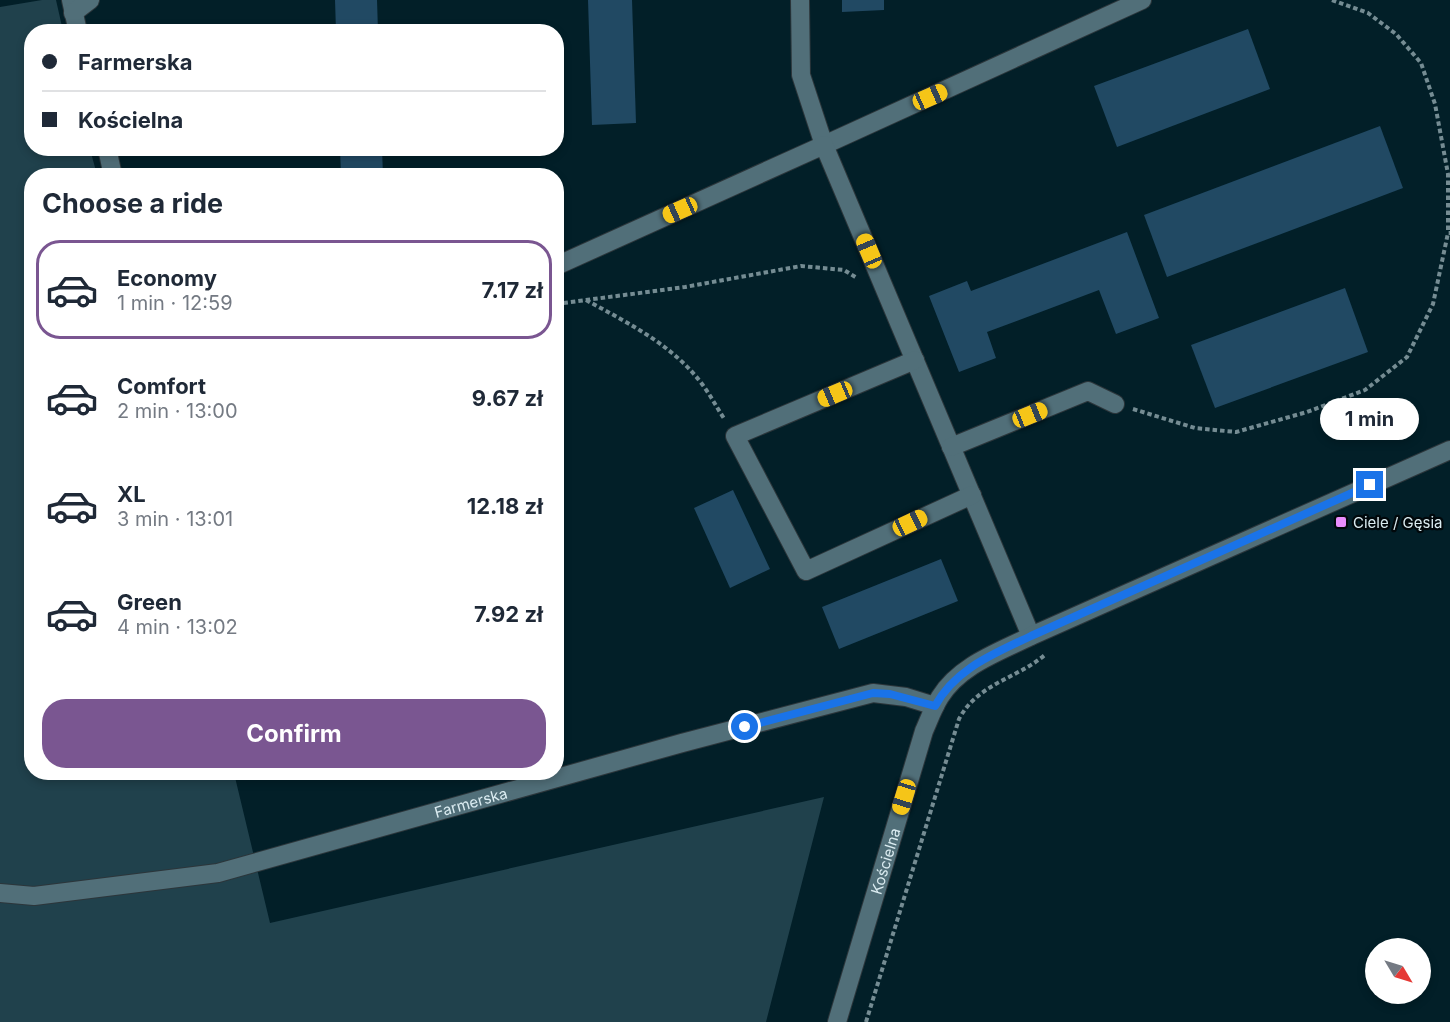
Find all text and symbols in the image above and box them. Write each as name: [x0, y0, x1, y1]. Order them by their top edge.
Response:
text: Farmerska: [78, 49, 192, 75]
car: [910, 81, 950, 113]
text: Kościelna: [78, 107, 183, 133]
text: Choose a ride: [42, 187, 223, 220]
car: [660, 194, 700, 226]
car: [854, 231, 884, 271]
icon: car: [45, 263, 99, 317]
text: Economy: [117, 265, 217, 291]
text: 7.17 zł: [482, 277, 543, 303]
text: 1 min · 12:59: [117, 291, 233, 315]
icon: car: [45, 371, 99, 425]
text: Comfort: [117, 373, 206, 399]
car: [815, 379, 855, 409]
text: 9.67 zł: [472, 385, 543, 411]
callout: 1 min: [1320, 398, 1420, 440]
text: 2 min · 13:00: [117, 399, 238, 423]
car: [1010, 400, 1050, 430]
text: 1 min: [1345, 407, 1394, 431]
route end: [1356, 471, 1383, 498]
icon: car: [45, 479, 99, 533]
text: XL: [117, 481, 146, 507]
text: 12.18 zł: [467, 493, 543, 519]
text: 3 min · 13:01: [117, 507, 233, 531]
car: [890, 507, 930, 539]
place label: Ciele / Gęsia: [1353, 513, 1442, 532]
marker: Ciele / Gęsia: [1334, 515, 1348, 529]
icon: car: [45, 587, 99, 641]
text: Green: [117, 589, 182, 615]
text: 7.92 zł: [474, 601, 543, 627]
text: 4 min · 13:02: [117, 615, 238, 639]
button: Confirm: [42, 699, 546, 768]
route start: [731, 713, 758, 740]
car: [890, 777, 918, 817]
street label: Farmerska: [432, 783, 509, 821]
street label: Kościelna: [866, 826, 904, 897]
north arrow: [1365, 938, 1431, 1004]
map controls: [1365, 938, 1431, 1004]

